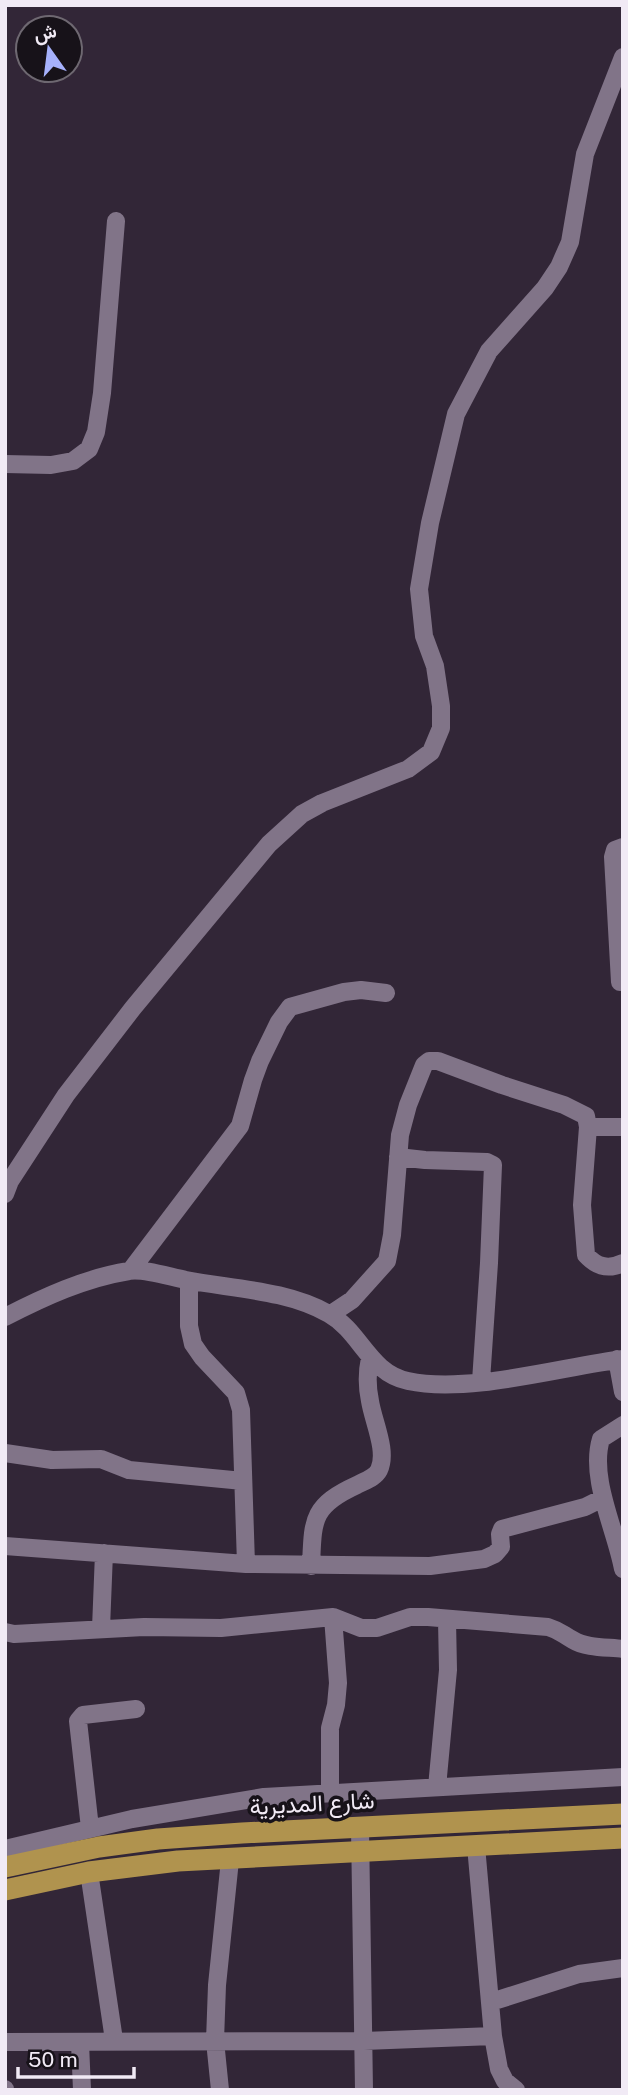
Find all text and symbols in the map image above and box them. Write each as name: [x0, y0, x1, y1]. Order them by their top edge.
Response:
north arrow: [14, 14, 84, 84]
text: ش: [31, 19, 59, 47]
street label: شارع المديرية: [249, 1786, 375, 1823]
scale bar: [18, 2036, 133, 2080]
text: 50 m: [28, 2047, 78, 2072]

